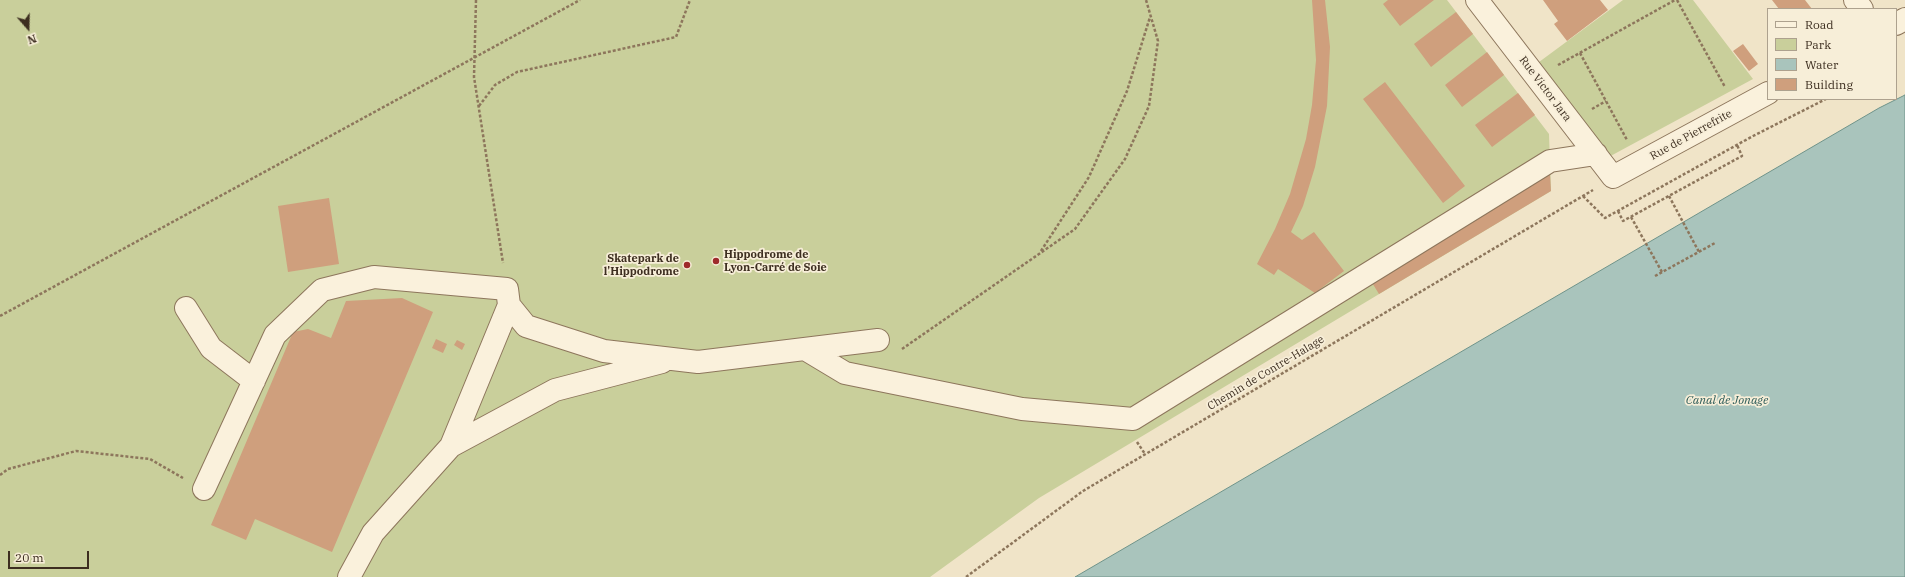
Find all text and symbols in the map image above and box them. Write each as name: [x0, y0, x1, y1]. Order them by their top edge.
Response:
north arrow: [8, 8, 48, 48]
legend: [1767, 8, 1897, 100]
text: Road: [1805, 17, 1834, 32]
text: N: [26, 31, 39, 47]
text: Park: [1805, 37, 1831, 52]
street label: Rue Victor Jara: [1516, 54, 1574, 124]
text: Water: [1805, 57, 1838, 72]
text: Building: [1805, 77, 1853, 92]
street label: Rue de Pierrefrite: [1648, 107, 1734, 163]
place label: Hippodrome de Lyon-Carré de Soie: [724, 248, 827, 274]
place label: Skatepark de l'Hippodrome: [604, 252, 679, 278]
marker: Hippodrome de Lyon-Carré de Soie: [711, 256, 721, 266]
marker: Skatepark de l'Hippodrome: [682, 260, 692, 270]
street label: Chemin de Contre-Halage: [1205, 333, 1327, 413]
water label: Canal de Jonage: [1686, 394, 1768, 408]
scale bar: [10, 543, 91, 569]
text: 20 m: [15, 550, 44, 565]

